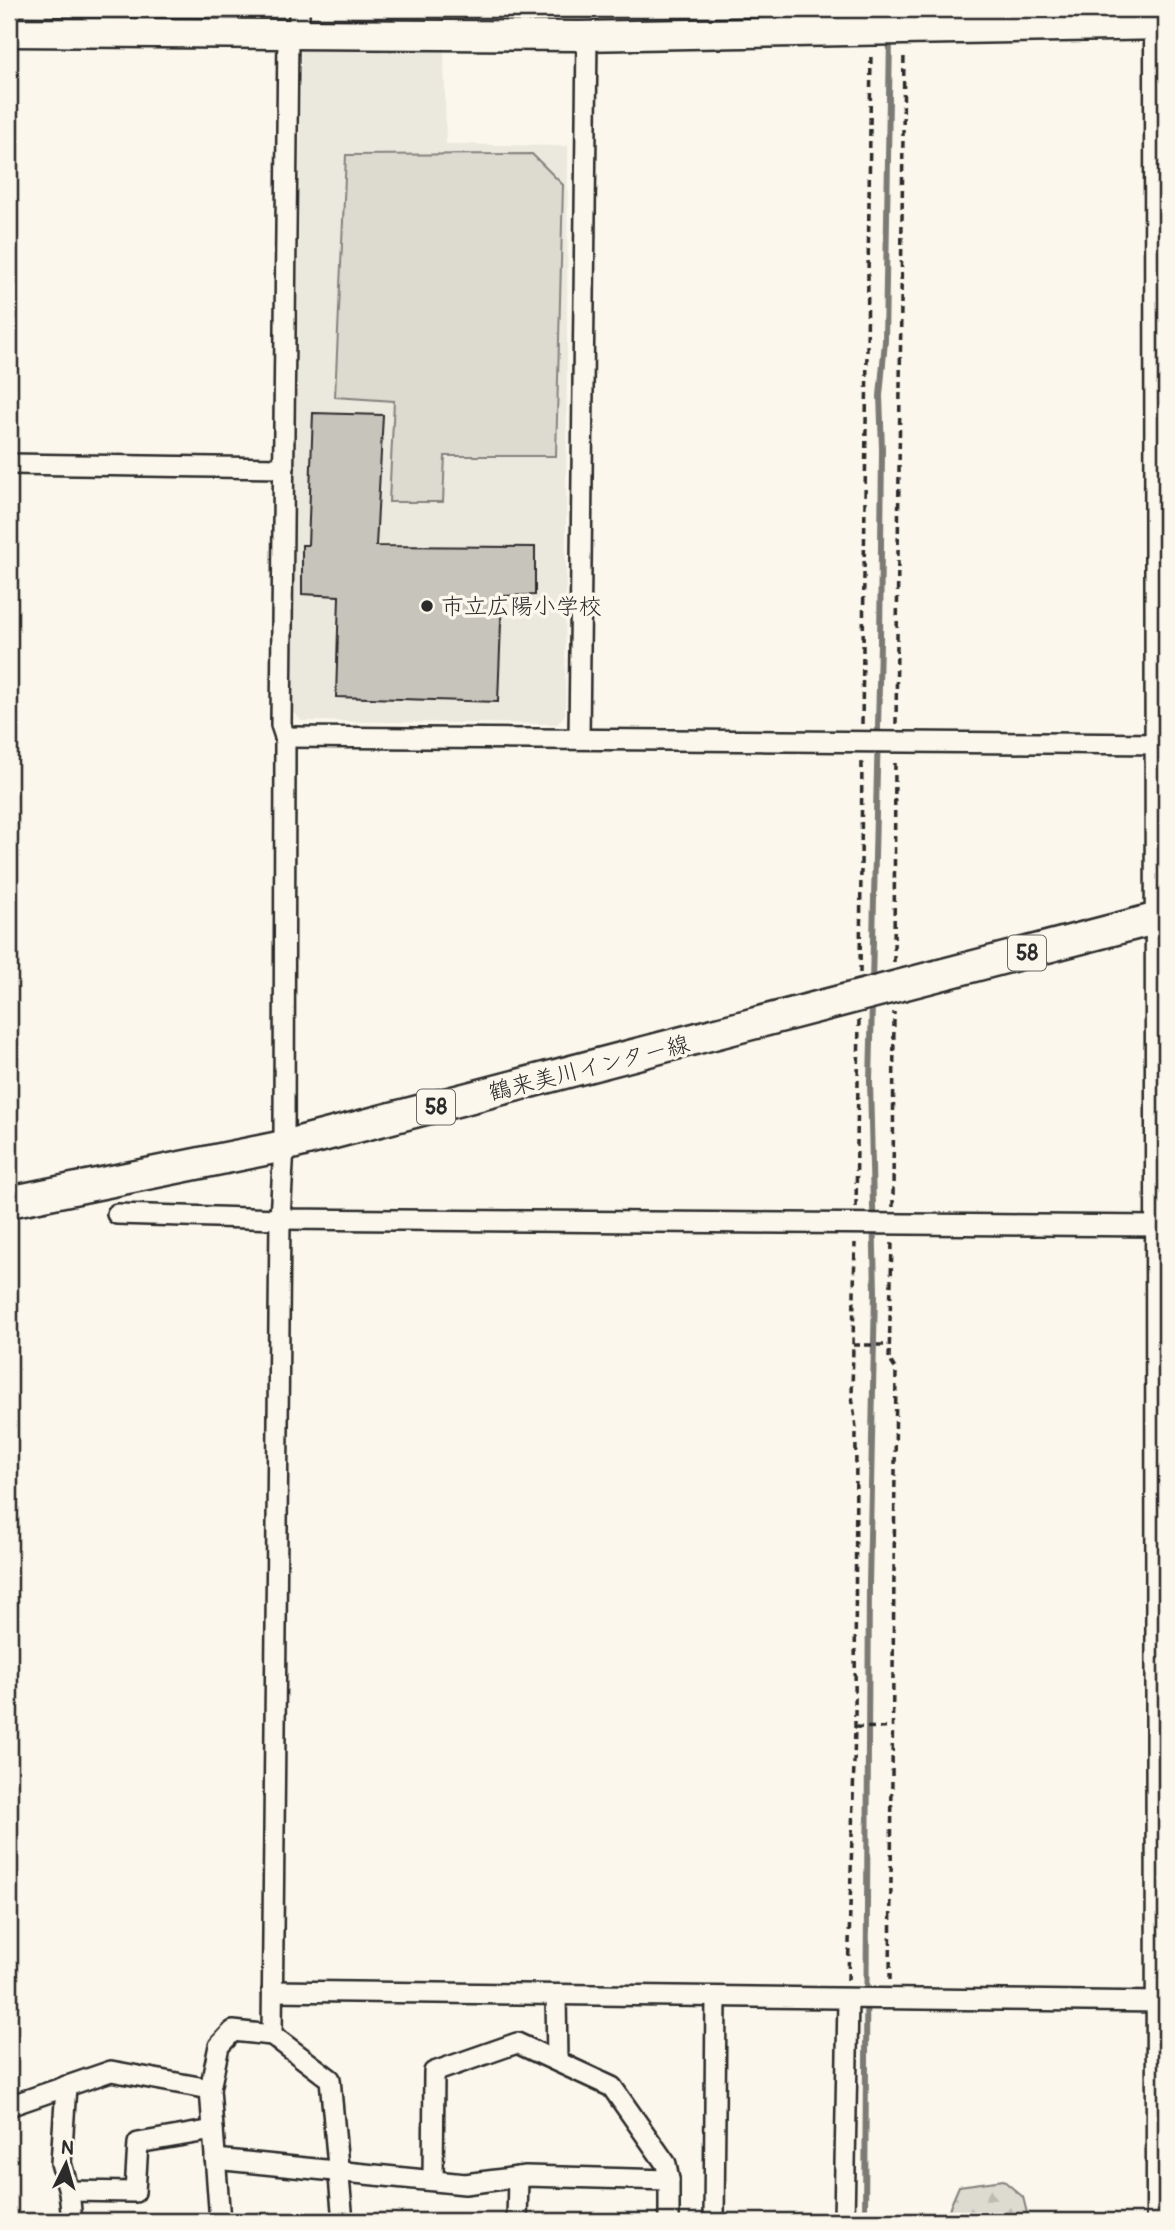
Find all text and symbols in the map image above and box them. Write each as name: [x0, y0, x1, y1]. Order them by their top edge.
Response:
place label: 市立広陽小学校: [441, 592, 602, 621]
marker: 市立広陽小学校: [419, 598, 435, 614]
road number: 58: [1008, 936, 1046, 970]
street label: 鶴来美川インター線: [486, 1029, 692, 1107]
road number: 58: [417, 1090, 455, 1124]
north arrow: [32, 2128, 102, 2198]
text: N: [60, 2136, 75, 2161]

